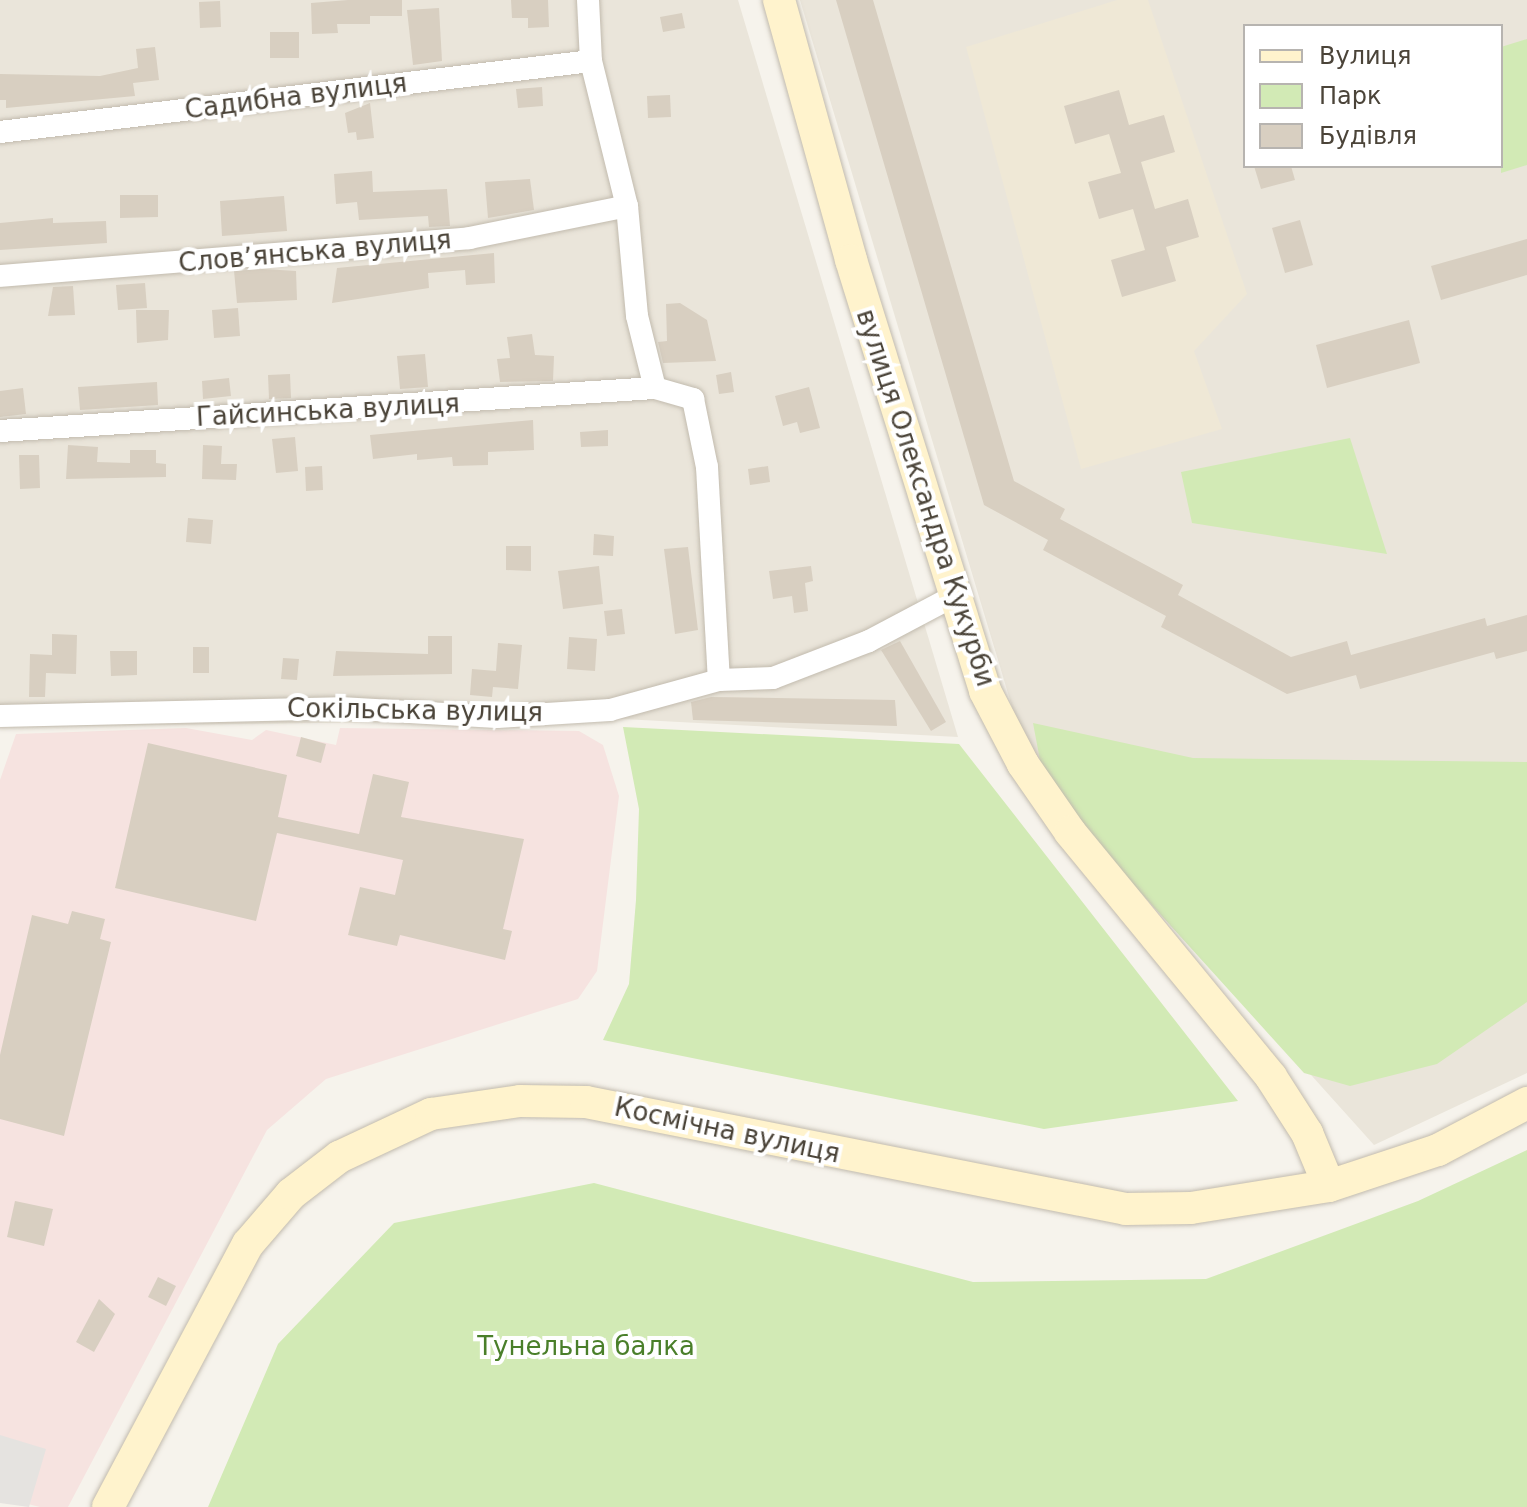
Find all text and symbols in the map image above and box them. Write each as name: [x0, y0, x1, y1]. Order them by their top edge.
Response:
legend: [1243, 24, 1503, 168]
text: Вулиця: [1319, 42, 1411, 70]
street label: Садибна вулиця: [183, 68, 409, 126]
text: Парк: [1319, 82, 1381, 110]
text: Будівля: [1319, 122, 1417, 150]
street label: Словʼянська вулиця: [177, 225, 453, 279]
street label: вулиця Олександра Кукурби: [849, 305, 1001, 691]
street label: Гайсинська вулиця: [195, 389, 461, 433]
street label: Сокільська вулиця: [287, 693, 543, 729]
street label: Космічна вулиця: [611, 1092, 843, 1170]
park label: Тунельна балка: [477, 1331, 695, 1363]

